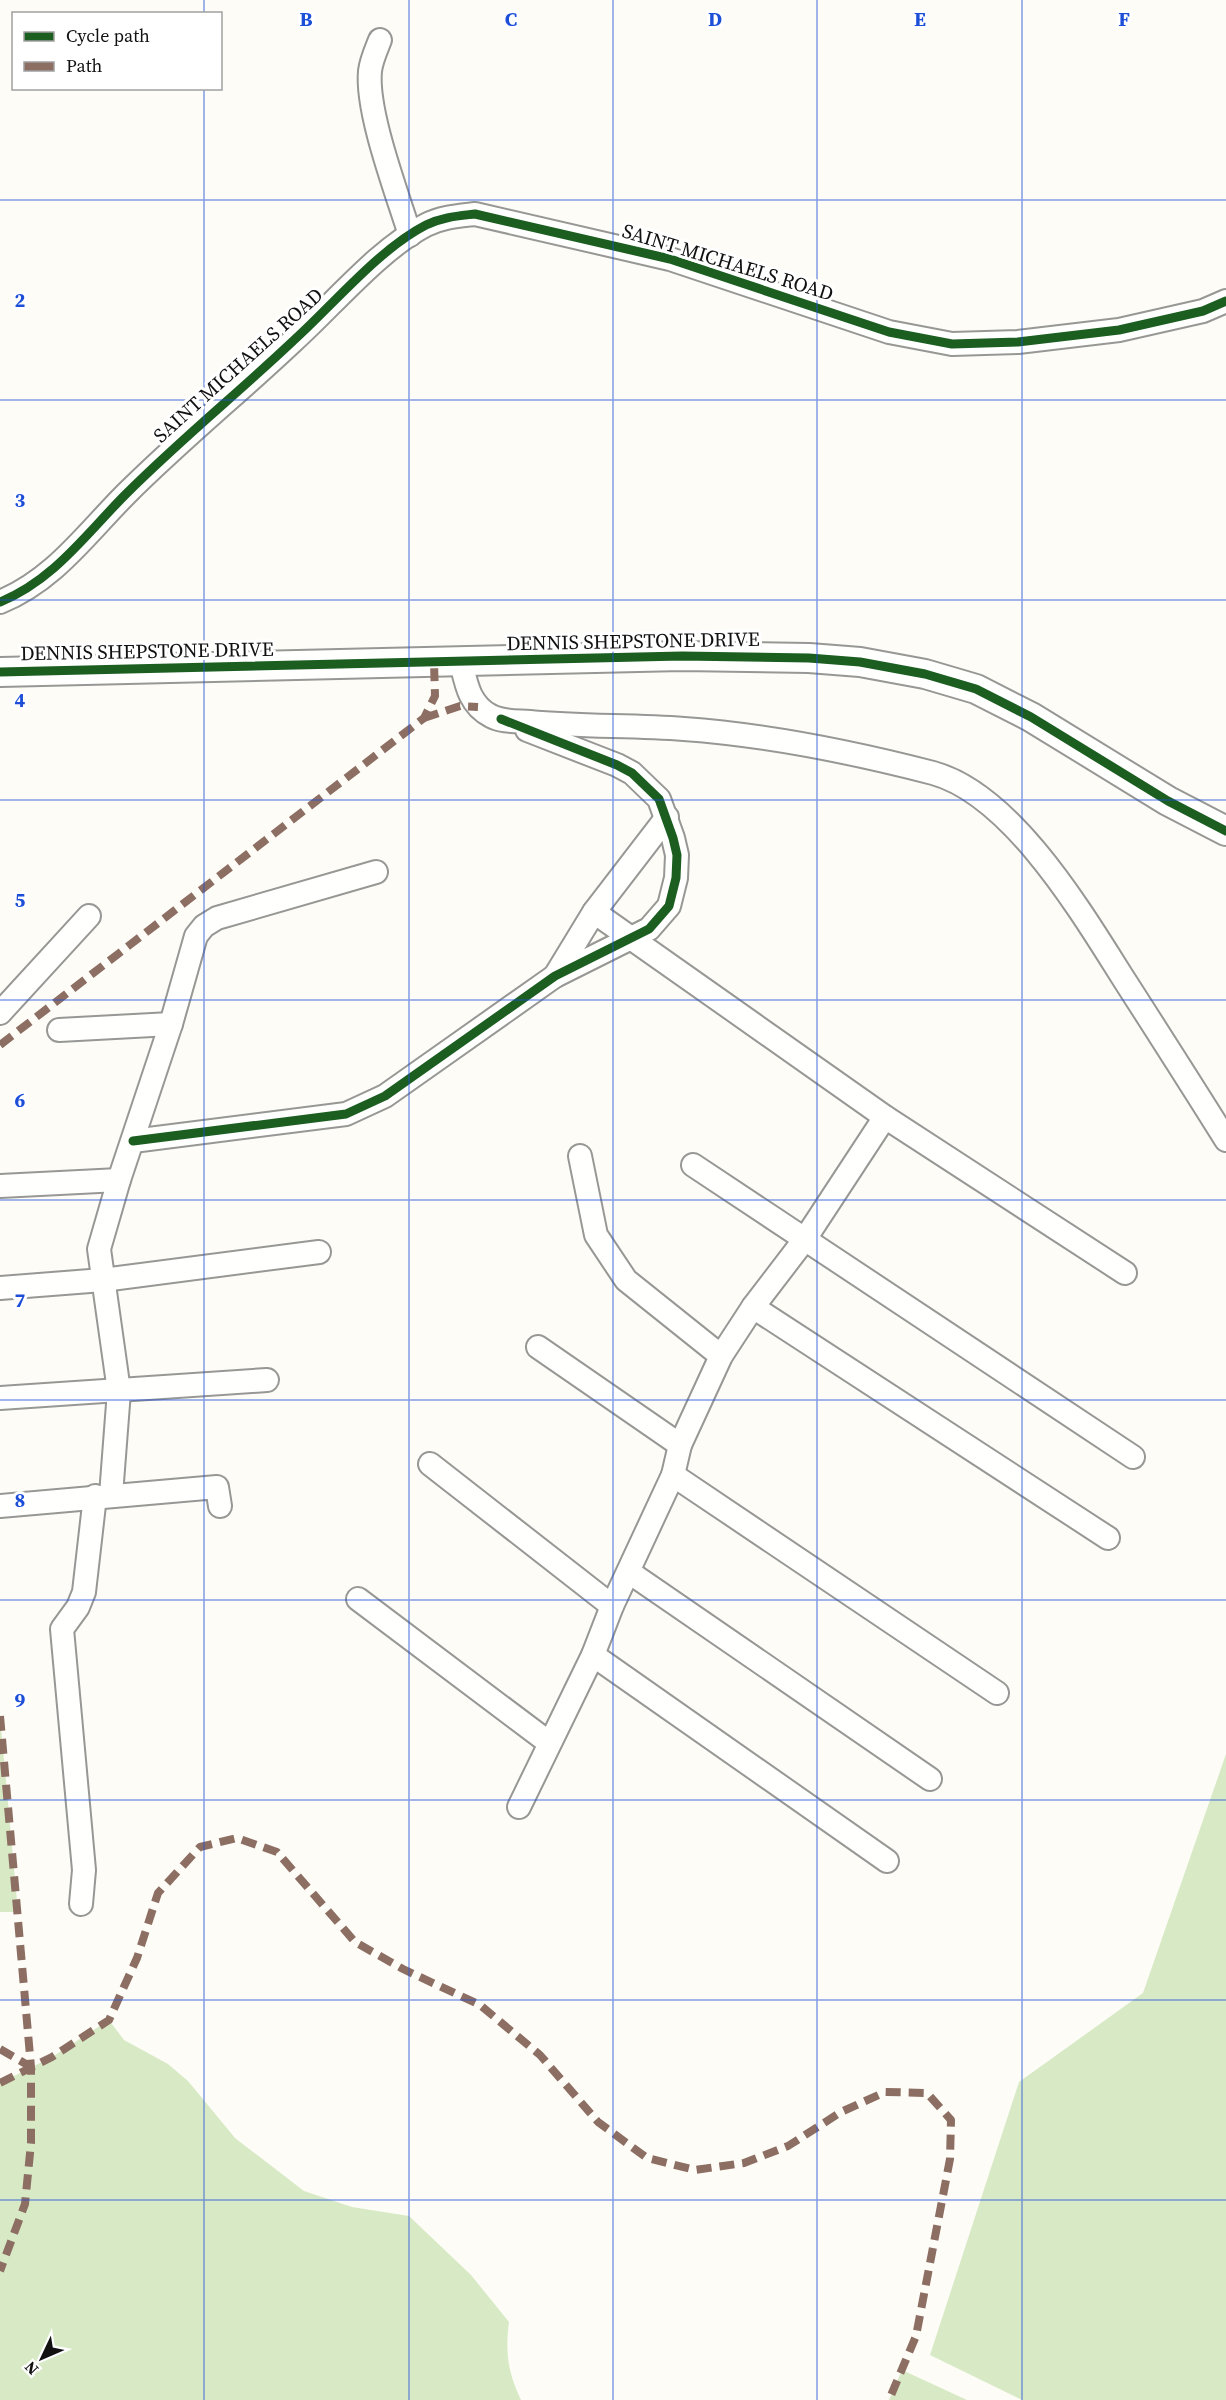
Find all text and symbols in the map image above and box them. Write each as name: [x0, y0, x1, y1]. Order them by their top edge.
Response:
text: B: [299, 5, 313, 33]
text: C: [505, 5, 517, 33]
text: D: [708, 5, 722, 33]
text: E: [914, 5, 926, 33]
text: F: [1118, 5, 1130, 33]
legend: [12, 12, 222, 90]
text: Cycle path: [66, 23, 150, 48]
text: Path: [66, 53, 103, 78]
street label: SAINT MICHAELS ROAD: [619, 217, 837, 307]
street label: SAINT MICHAELS ROAD: [147, 281, 329, 449]
text: 2: [15, 286, 26, 314]
text: 3: [15, 486, 26, 514]
street label: DENNIS SHEPSTONE DRIVE: [506, 625, 760, 657]
street label: DENNIS SHEPSTONE DRIVE: [20, 635, 274, 667]
text: 4: [15, 686, 26, 714]
text: 5: [15, 886, 26, 914]
text: 6: [15, 1086, 26, 1114]
text: 7: [15, 1286, 26, 1314]
text: 8: [15, 1486, 25, 1514]
text: 9: [15, 1686, 26, 1714]
north arrow: [12, 2328, 72, 2388]
text: N: [19, 2356, 43, 2380]

